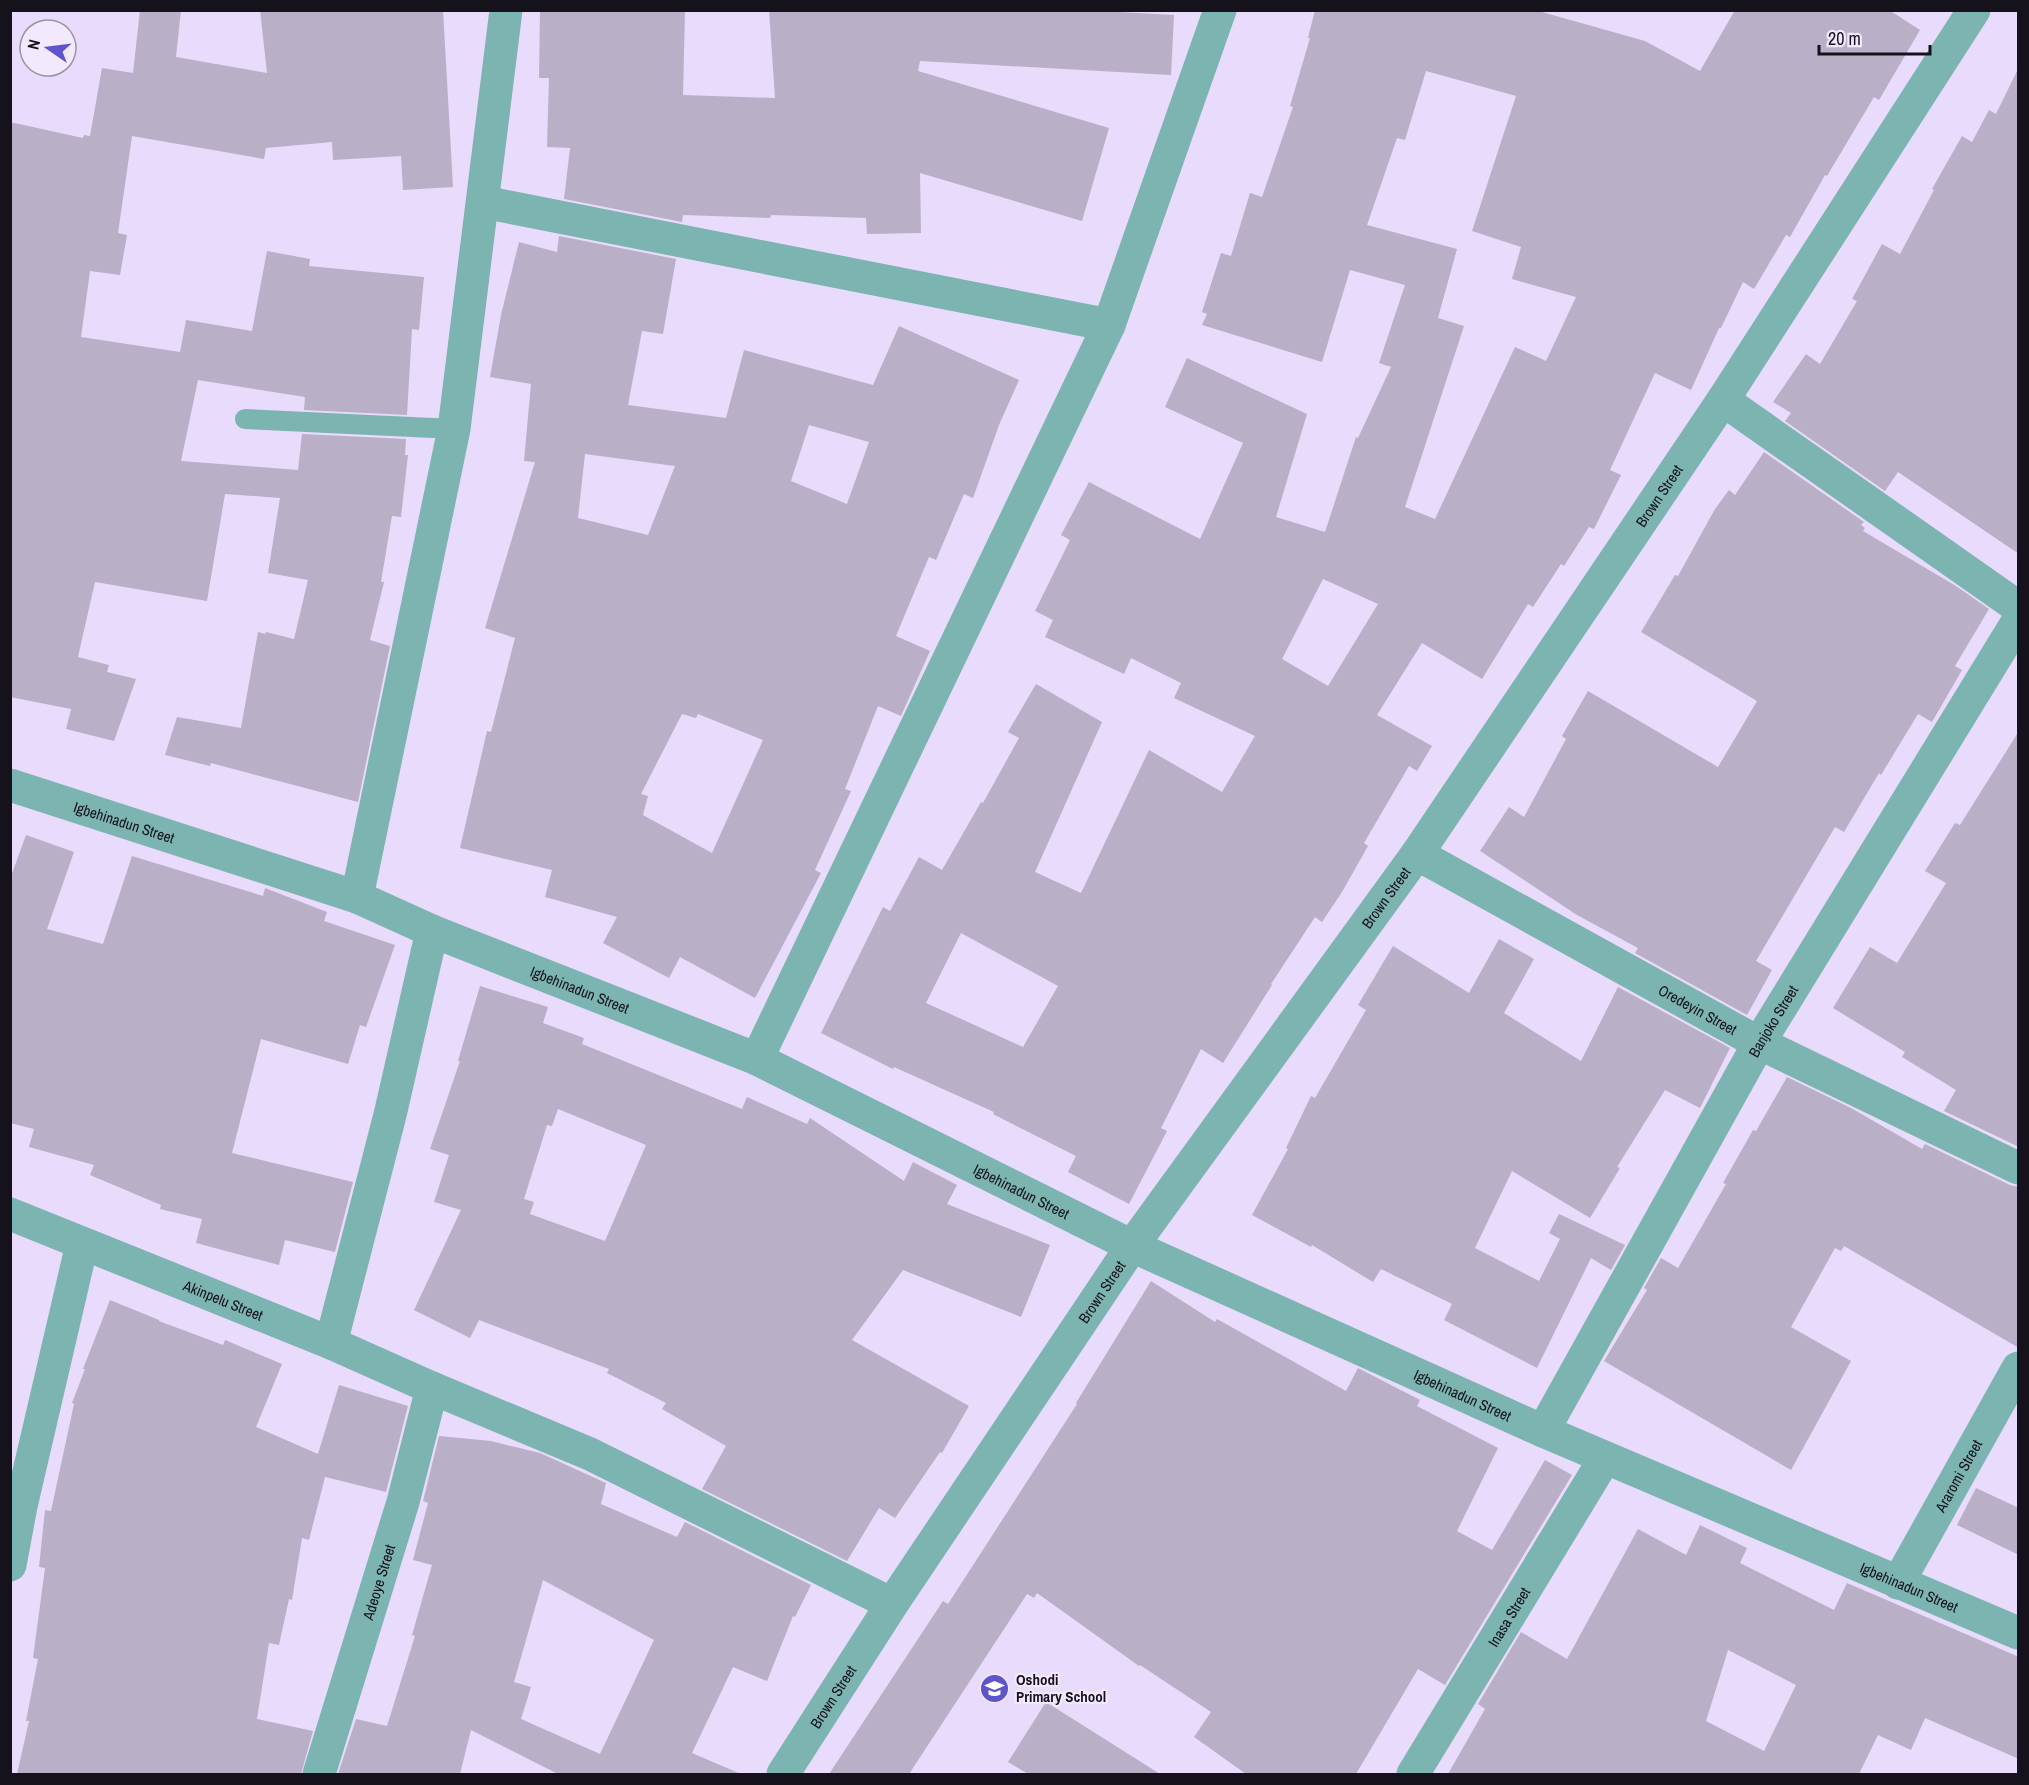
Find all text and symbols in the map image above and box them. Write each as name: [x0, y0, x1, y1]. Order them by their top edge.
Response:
north arrow: [18, 18, 78, 78]
scale bar: [1819, 18, 1930, 56]
text: 20 m: [1828, 26, 1861, 51]
text: N: [22, 37, 45, 52]
street label: Brown Street: [1630, 460, 1688, 531]
street label: Igbehinadun Street: [71, 796, 178, 848]
street label: Brown Street: [1356, 862, 1415, 932]
street label: Igbehinadun Street: [527, 960, 633, 1018]
street label: Oredeyin Street: [1655, 979, 1742, 1040]
street label: Banjoko Street: [1743, 980, 1803, 1061]
street label: Igbehinadun Street: [970, 1158, 1074, 1224]
street label: Brown Street: [1073, 1256, 1130, 1327]
street label: Akinpelu Street: [180, 1274, 267, 1325]
street label: Igbehinadun Street: [1411, 1364, 1515, 1426]
street label: Araromi Street: [1929, 1435, 1987, 1517]
street label: Adeoye Street: [356, 1541, 400, 1623]
street label: Igbehinadun Street: [1857, 1557, 1962, 1617]
street label: Inasa Street: [1482, 1582, 1535, 1651]
street label: Brown Street: [805, 1660, 861, 1732]
place label: Oshodi Primary School: [1016, 1669, 1106, 1707]
school or university icon: Oshodi Primary School: [979, 1672, 1011, 1704]

